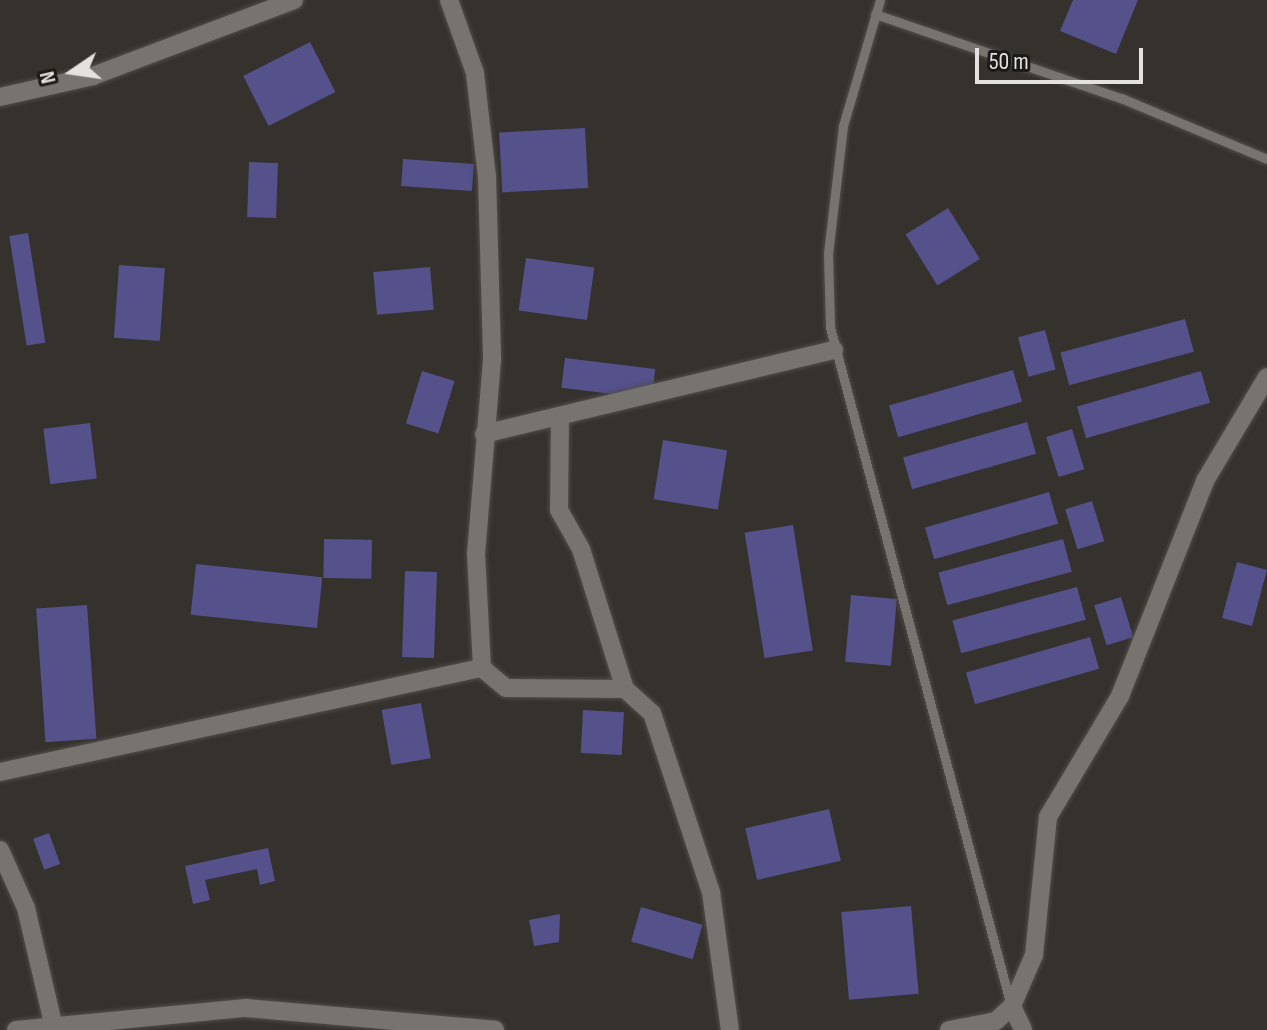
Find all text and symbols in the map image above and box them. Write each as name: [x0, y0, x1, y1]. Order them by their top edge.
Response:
north arrow: [32, 32, 112, 112]
scale bar: [979, 32, 1147, 82]
text: 50 m: [989, 47, 1029, 76]
text: N: [34, 69, 63, 86]

